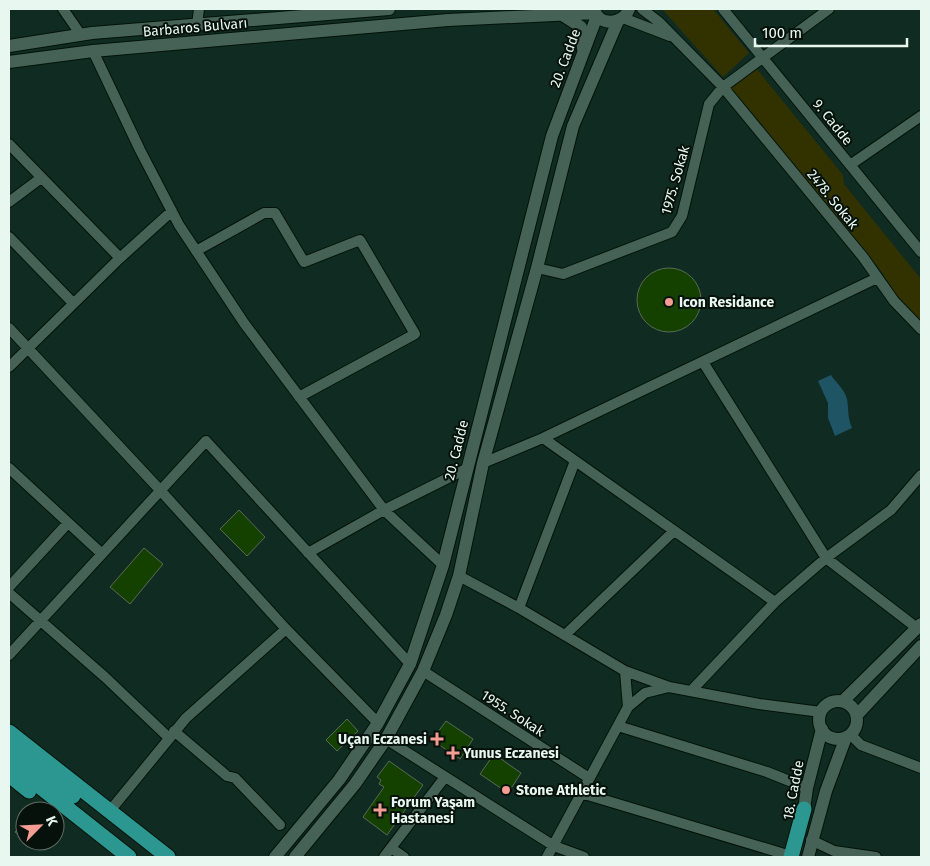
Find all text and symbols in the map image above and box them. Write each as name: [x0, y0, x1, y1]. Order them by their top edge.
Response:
street label: Barbaros Bulvarı: [142, 14, 248, 41]
scale bar: [755, 15, 908, 47]
text: 100 m: [762, 24, 802, 42]
street label: 20. Cadde: [547, 26, 584, 90]
street label: 9. Cadde: [809, 96, 856, 149]
street label: 1975. Sokak: [658, 143, 694, 217]
street label: 2478. Sokak: [803, 166, 862, 233]
place label: Icon Residance: [679, 294, 775, 311]
marker: Icon Residance: [663, 296, 675, 308]
street label: 20. Cadde: [441, 418, 472, 482]
street label: 1955. Sokak: [478, 687, 548, 741]
place label: Uçan Eczanesi: [338, 731, 427, 749]
marker: Uçan Eczanesi: [431, 733, 443, 745]
place label: Yunus Eczanesi: [462, 745, 559, 762]
marker: Yunus Eczanesi: [447, 747, 459, 759]
street label: 18. Cadde: [779, 759, 808, 821]
place label: Stone Athletic: [516, 782, 606, 799]
marker: Stone Athletic: [500, 784, 512, 796]
place label: Forum Yaşam Hastanesi: [391, 794, 475, 827]
north arrow: [15, 801, 65, 851]
marker: Forum Yaşam Hastanesi: [373, 803, 387, 817]
text: K: [42, 813, 61, 829]

